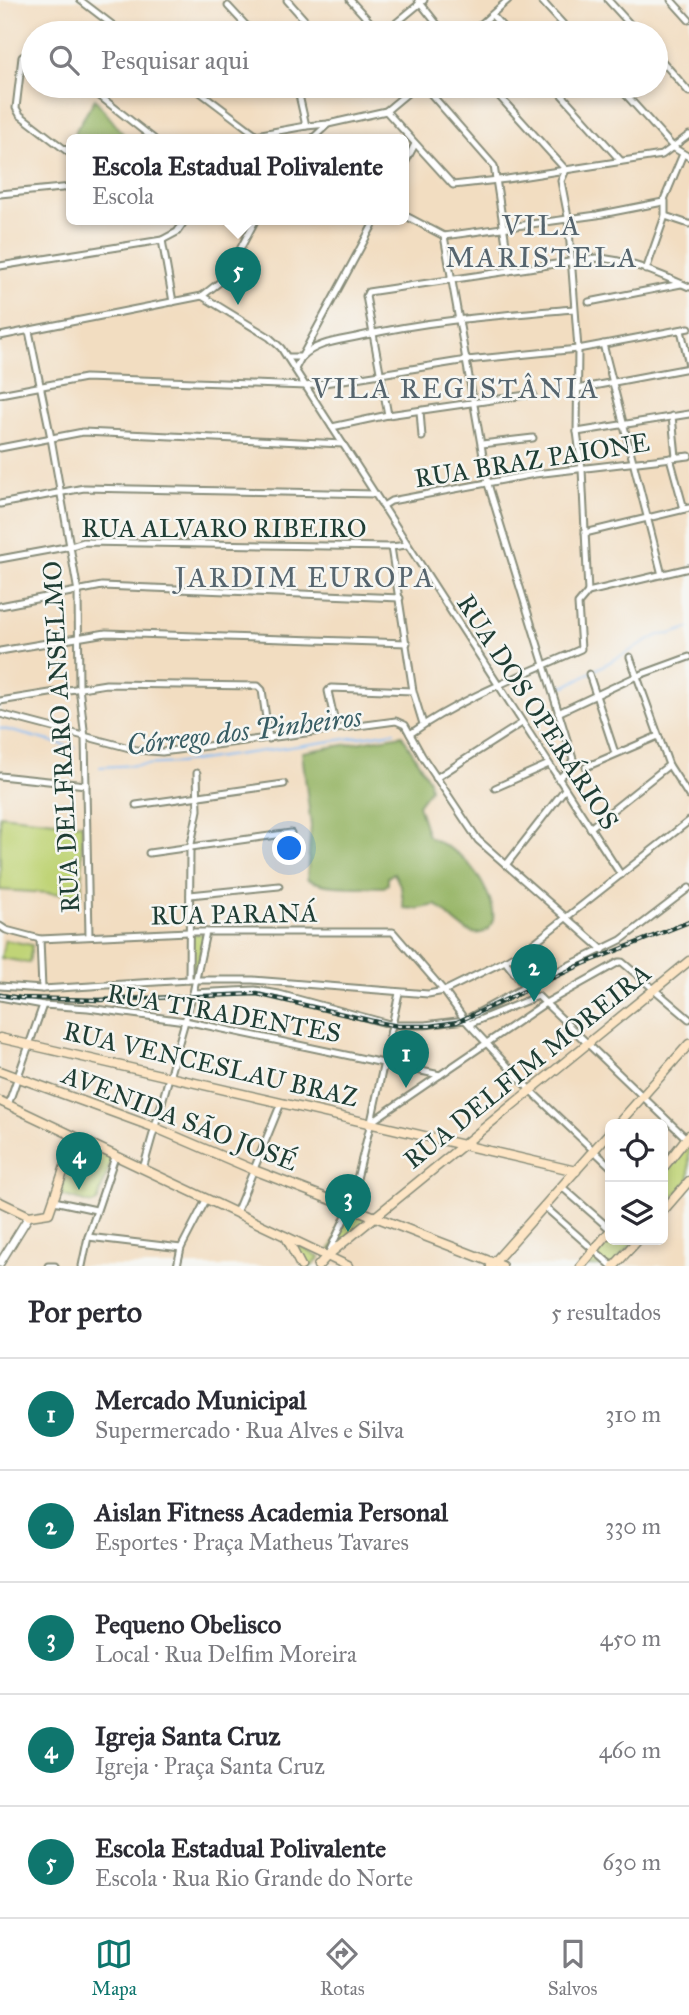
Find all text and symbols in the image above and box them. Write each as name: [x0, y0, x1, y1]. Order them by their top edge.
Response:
search box: [21, 21, 668, 98]
icon: search: [45, 41, 83, 79]
text: Pesquisar aqui: [101, 44, 249, 76]
popup: [66, 134, 409, 225]
text: Escola Estadual Polivalente: [92, 150, 383, 182]
text: Escola: [92, 182, 154, 210]
district label: VILA MARISTELA: [445, 208, 639, 275]
pin: 5: [215, 247, 261, 305]
district label: VILA REGISTÂNIA: [311, 371, 600, 406]
street label: RUA BRAZ PAIONE: [412, 426, 652, 494]
street label: RUA ALVARO RIBEIRO: [81, 512, 367, 544]
street label: RUA DELFRARO ANSELMO: [36, 560, 86, 914]
district label: JARDIM EUROPA: [172, 560, 435, 595]
street label: RUA DOS OPERÁRIOS: [450, 588, 626, 836]
water label: Córrego dos Pinheiros: [124, 699, 364, 763]
your location: [272, 831, 306, 865]
street label: RUA PARANÁ: [150, 897, 318, 931]
pin: 2: [511, 944, 557, 1002]
street label: RUA DELFIM MOREIRA: [397, 956, 657, 1176]
street label: RUA TIRADENTES: [104, 977, 344, 1049]
street label: RUA VENCESLAU BRAZ: [60, 1014, 362, 1114]
pin: 1: [383, 1030, 429, 1088]
street label: AVENIDA SÃO JOSÉ: [57, 1058, 302, 1178]
map controls: [605, 1119, 668, 1245]
button: locate: [605, 1119, 668, 1182]
pin: 4: [56, 1132, 102, 1190]
pin: 3: [325, 1174, 371, 1232]
button: layers: [605, 1182, 668, 1245]
text: Por perto: [28, 1294, 142, 1330]
text: 5 resultados: [551, 1298, 661, 1326]
text: Mercado Municipal: [95, 1384, 307, 1416]
text: 1: [46, 1400, 56, 1428]
text: 310 m: [605, 1400, 661, 1428]
text: Supermercado · Rua Alves e Silva: [95, 1416, 404, 1444]
text: Aislan Fitness Academia Personal: [95, 1496, 448, 1528]
text: 2: [45, 1512, 57, 1540]
text: 330 m: [605, 1512, 661, 1540]
text: Esportes · Praça Matheus Tavares: [95, 1528, 409, 1556]
text: Pequeno Obelisco: [95, 1608, 281, 1640]
text: 3: [46, 1624, 56, 1652]
text: 450 m: [600, 1624, 661, 1652]
text: Local · Rua Delfim Moreira: [95, 1640, 357, 1668]
text: Igreja Santa Cruz: [95, 1720, 280, 1752]
text: 4: [45, 1736, 57, 1764]
text: 460 m: [599, 1736, 661, 1764]
text: Igreja · Praça Santa Cruz: [95, 1752, 325, 1780]
text: Escola Estadual Polivalente: [95, 1832, 386, 1864]
text: 5: [46, 1848, 56, 1876]
text: 630 m: [602, 1848, 661, 1876]
text: Escola · Rua Rio Grande do Norte: [95, 1864, 413, 1892]
tab: Mapa: [92, 1935, 137, 2000]
tab: Rotas: [320, 1935, 365, 2000]
tab: Salvos: [548, 1935, 597, 2000]

